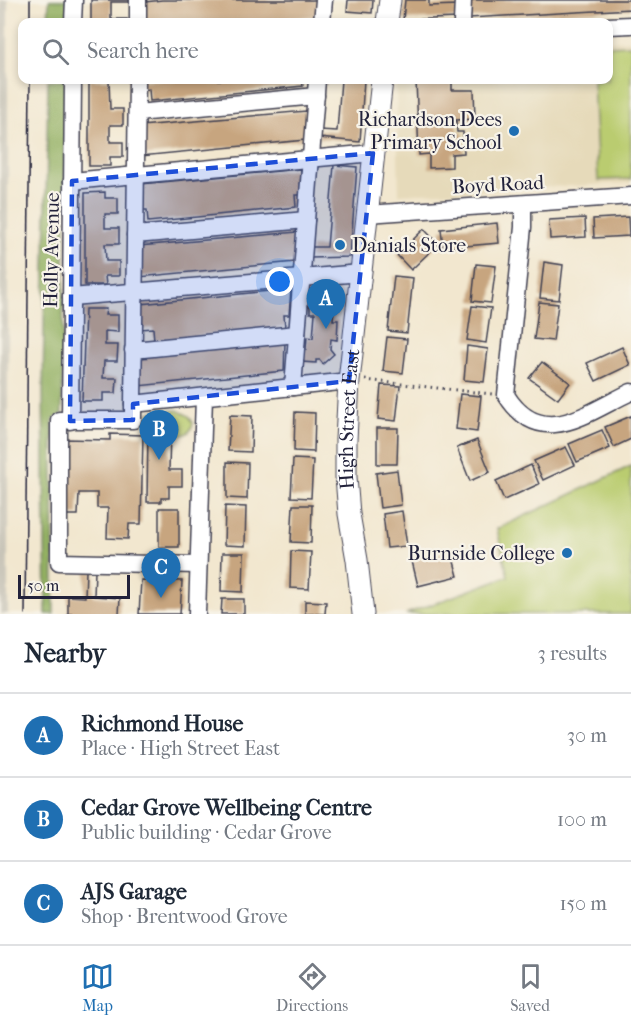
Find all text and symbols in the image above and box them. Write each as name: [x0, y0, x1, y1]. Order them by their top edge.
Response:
search box: [18, 18, 613, 84]
icon: search: [39, 35, 72, 68]
text: Search here: [87, 38, 199, 64]
place label: Richardson Dees Primary School: [358, 108, 502, 154]
marker: Richardson Dees Primary School: [507, 124, 521, 138]
street label: Boyd Road: [451, 171, 546, 198]
street label: Holly Avenue: [39, 192, 64, 308]
place label: Danials Store: [352, 234, 466, 257]
marker: Danials Store: [333, 238, 347, 252]
your location: [265, 267, 294, 296]
pin: A: [306, 280, 346, 329]
street label: High Street East: [335, 348, 364, 490]
pin: B: [140, 410, 178, 460]
place label: Burnside College: [408, 542, 555, 565]
marker: Burnside College: [560, 546, 574, 560]
pin: C: [142, 548, 180, 598]
scale bar: [18, 572, 130, 600]
text: 50 m: [27, 576, 59, 595]
text: Nearby: [24, 638, 106, 669]
text: 3 results: [538, 642, 607, 665]
text: Richmond House: [81, 711, 243, 737]
text: A: [37, 724, 50, 747]
text: 30 m: [567, 724, 607, 747]
text: Place · High Street East: [81, 737, 280, 760]
text: Cedar Grove Wellbeing Centre: [81, 795, 372, 821]
text: B: [37, 808, 50, 831]
text: 100 m: [557, 808, 607, 831]
text: Public building · Cedar Grove: [81, 821, 332, 844]
text: AJS Garage: [81, 879, 187, 905]
text: C: [37, 892, 50, 915]
text: 150 m: [559, 892, 607, 915]
text: Shop · Brentwood Grove: [81, 905, 288, 928]
tab: Map: [81, 960, 114, 1015]
tab: Directions: [276, 960, 348, 1015]
tab: Saved: [510, 960, 550, 1015]

